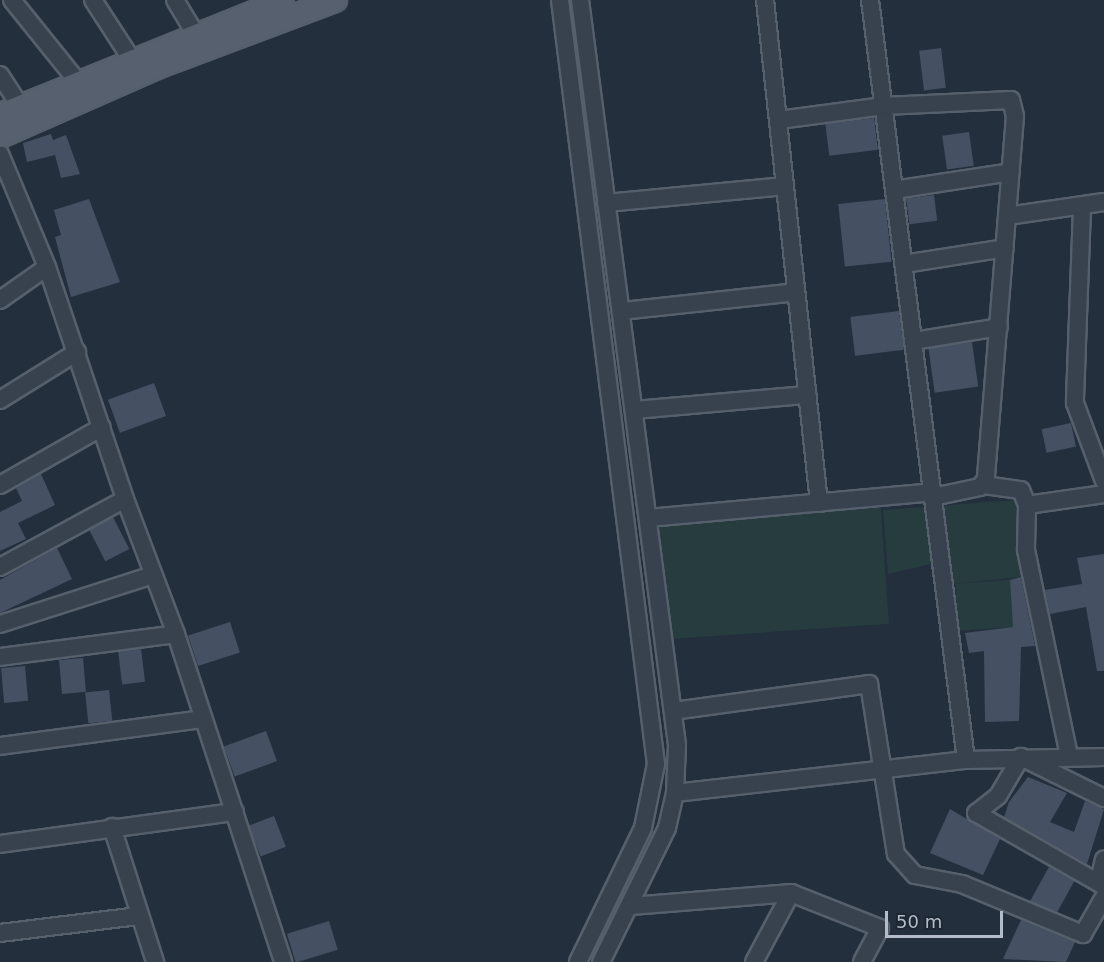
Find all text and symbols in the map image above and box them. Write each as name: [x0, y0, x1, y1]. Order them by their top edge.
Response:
scale bar: [888, 899, 1006, 937]
text: 50 m: [896, 911, 942, 932]

